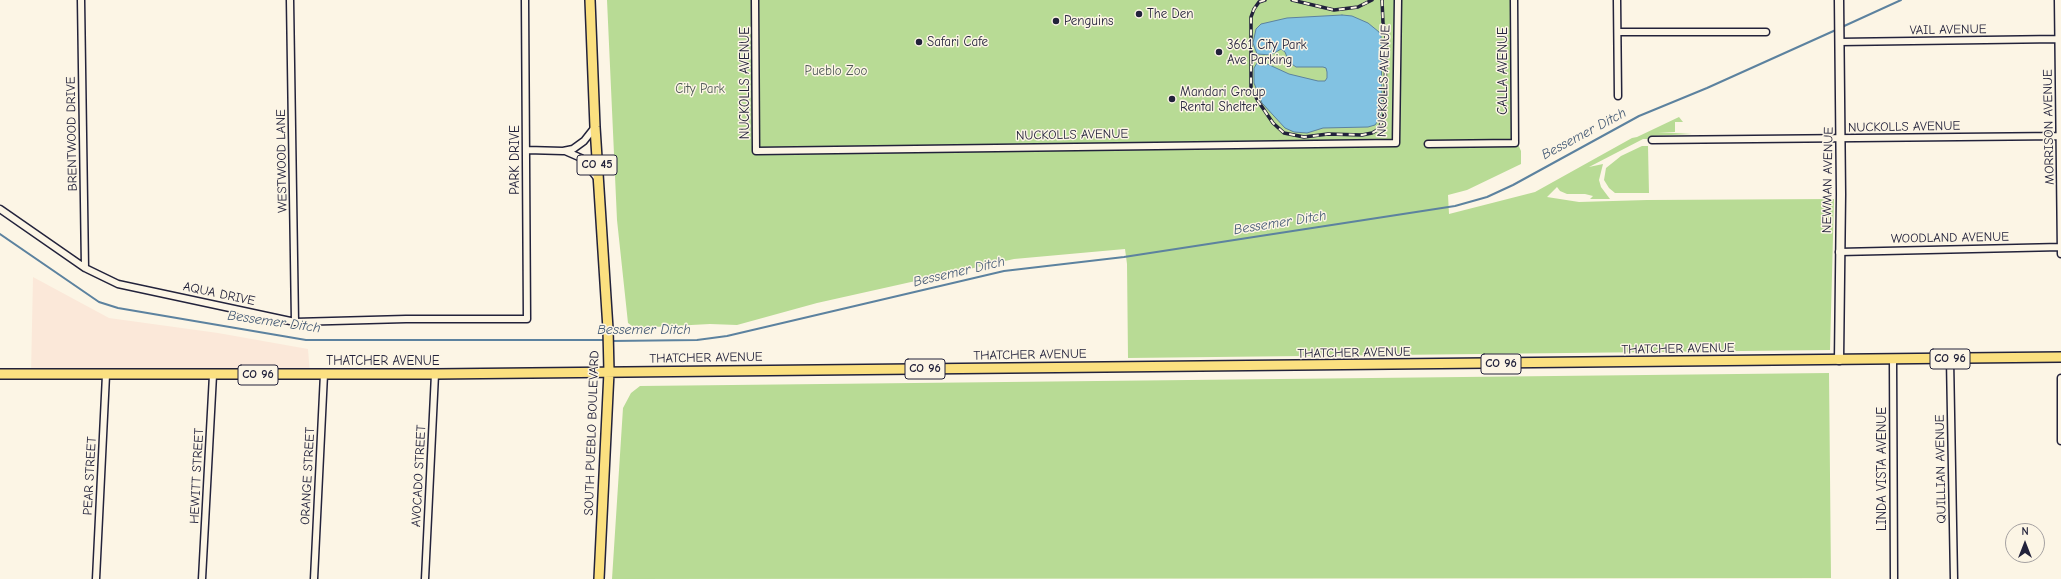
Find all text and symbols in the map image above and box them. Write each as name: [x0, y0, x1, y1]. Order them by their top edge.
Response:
place label: The Den: [1147, 6, 1193, 22]
marker: The Den: [1134, 9, 1144, 19]
place label: Penguins: [1064, 13, 1114, 29]
marker: Penguins: [1051, 16, 1061, 26]
street label: VAIL AVENUE: [1909, 22, 1987, 38]
street label: NUCKOLLS AVENUE: [1374, 25, 1394, 137]
street label: NUCKOLLS AVENUE: [737, 27, 753, 139]
street label: CALLA AVENUE: [1495, 27, 1511, 115]
place label: Safari Cafe: [927, 34, 988, 50]
marker: Safari Cafe: [914, 37, 924, 47]
place label: 3661 City Park Ave Parking: [1227, 37, 1307, 68]
marker: 3661 City Park Ave Parking: [1214, 47, 1224, 57]
park label: Pueblo Zoo: [805, 63, 867, 79]
street label: MORRISON AVENUE: [2040, 69, 2058, 185]
street label: BRENTWOOD DRIVE: [63, 76, 81, 192]
park label: City Park: [675, 81, 725, 97]
place label: Mandari Group Rental Shelter: [1180, 84, 1266, 115]
marker: Mandari Group Rental Shelter: [1167, 94, 1177, 104]
water label: Bessemer Ditch: [1539, 105, 1629, 163]
street label: WESTWOOD LANE: [273, 109, 291, 213]
street label: NUCKOLLS AVENUE: [1848, 118, 1960, 136]
street label: PARK DRIVE: [507, 125, 523, 195]
street label: NUCKOLLS AVENUE: [1016, 126, 1128, 144]
street label: NEWMAN AVENUE: [1819, 127, 1837, 233]
road number: CO 45: [577, 155, 617, 175]
water label: Bessemer Ditch: [1232, 207, 1328, 239]
street label: WOODLAND AVENUE: [1891, 229, 2009, 247]
water label: Bessemer Ditch: [911, 253, 1007, 291]
street label: AQUA DRIVE: [182, 279, 256, 309]
water label: Bessemer Ditch: [226, 307, 322, 337]
water label: Bessemer Ditch: [597, 322, 691, 338]
street label: THATCHER AVENUE: [1621, 340, 1735, 358]
street label: THATCHER AVENUE: [1297, 344, 1411, 362]
street label: THATCHER AVENUE: [973, 346, 1087, 364]
street label: THATCHER AVENUE: [649, 349, 763, 367]
road number: CO 96: [1930, 349, 1970, 369]
street label: SOUTH PUEBLO BOULEVARD: [581, 350, 603, 516]
street label: THATCHER AVENUE: [326, 353, 440, 369]
road number: CO 96: [1481, 354, 1521, 374]
road number: CO 96: [905, 359, 945, 379]
road number: CO 96: [238, 365, 278, 385]
street label: LINDA VISTA AVENUE: [1874, 407, 1890, 531]
street label: QUILLIAN AVENUE: [1932, 414, 1950, 524]
street label: AVOCADO STREET: [409, 424, 429, 528]
street label: ORANGE STREET: [298, 427, 318, 525]
street label: HEWITT STREET: [187, 428, 207, 524]
street label: PEAR STREET: [80, 436, 100, 516]
north arrow: [2005, 523, 2045, 563]
text: N: [2021, 525, 2029, 538]

